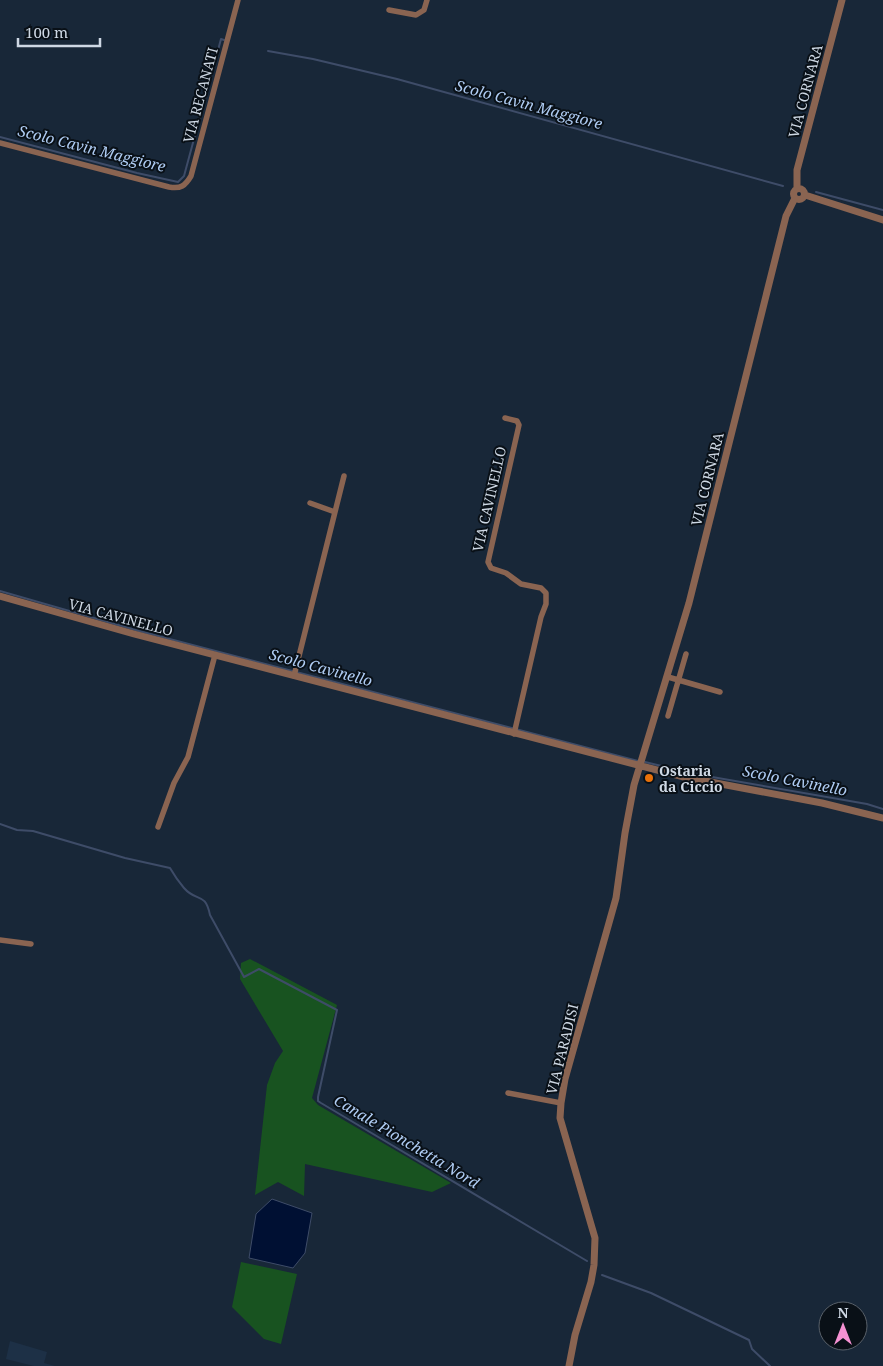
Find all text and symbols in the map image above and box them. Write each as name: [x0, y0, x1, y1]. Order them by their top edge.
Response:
scale bar: [18, 15, 100, 47]
text: 100 m: [25, 22, 68, 42]
street label: VIA CORNARA: [783, 42, 827, 140]
street label: VIA RECANATI: [178, 45, 222, 145]
water label: Scolo Cavin Maggiore: [453, 75, 605, 133]
water label: Scolo Cavin Maggiore: [16, 120, 168, 176]
street label: VIA CORNARA: [686, 430, 728, 528]
street label: VIA CAVINELLO: [468, 445, 510, 553]
street label: VIA CAVINELLO: [67, 594, 175, 640]
water label: Scolo Cavinello: [267, 644, 375, 690]
water label: Scolo Cavinello: [741, 760, 849, 800]
place label: Ostaria da Ciccio: [659, 761, 723, 796]
marker: Ostaria da Ciccio: [643, 772, 655, 784]
street label: VIA PARADISI: [542, 1002, 582, 1096]
water label: Canale Pionchetta Nord: [331, 1090, 483, 1192]
north arrow: [818, 1301, 868, 1351]
text: N: [837, 1303, 849, 1322]

